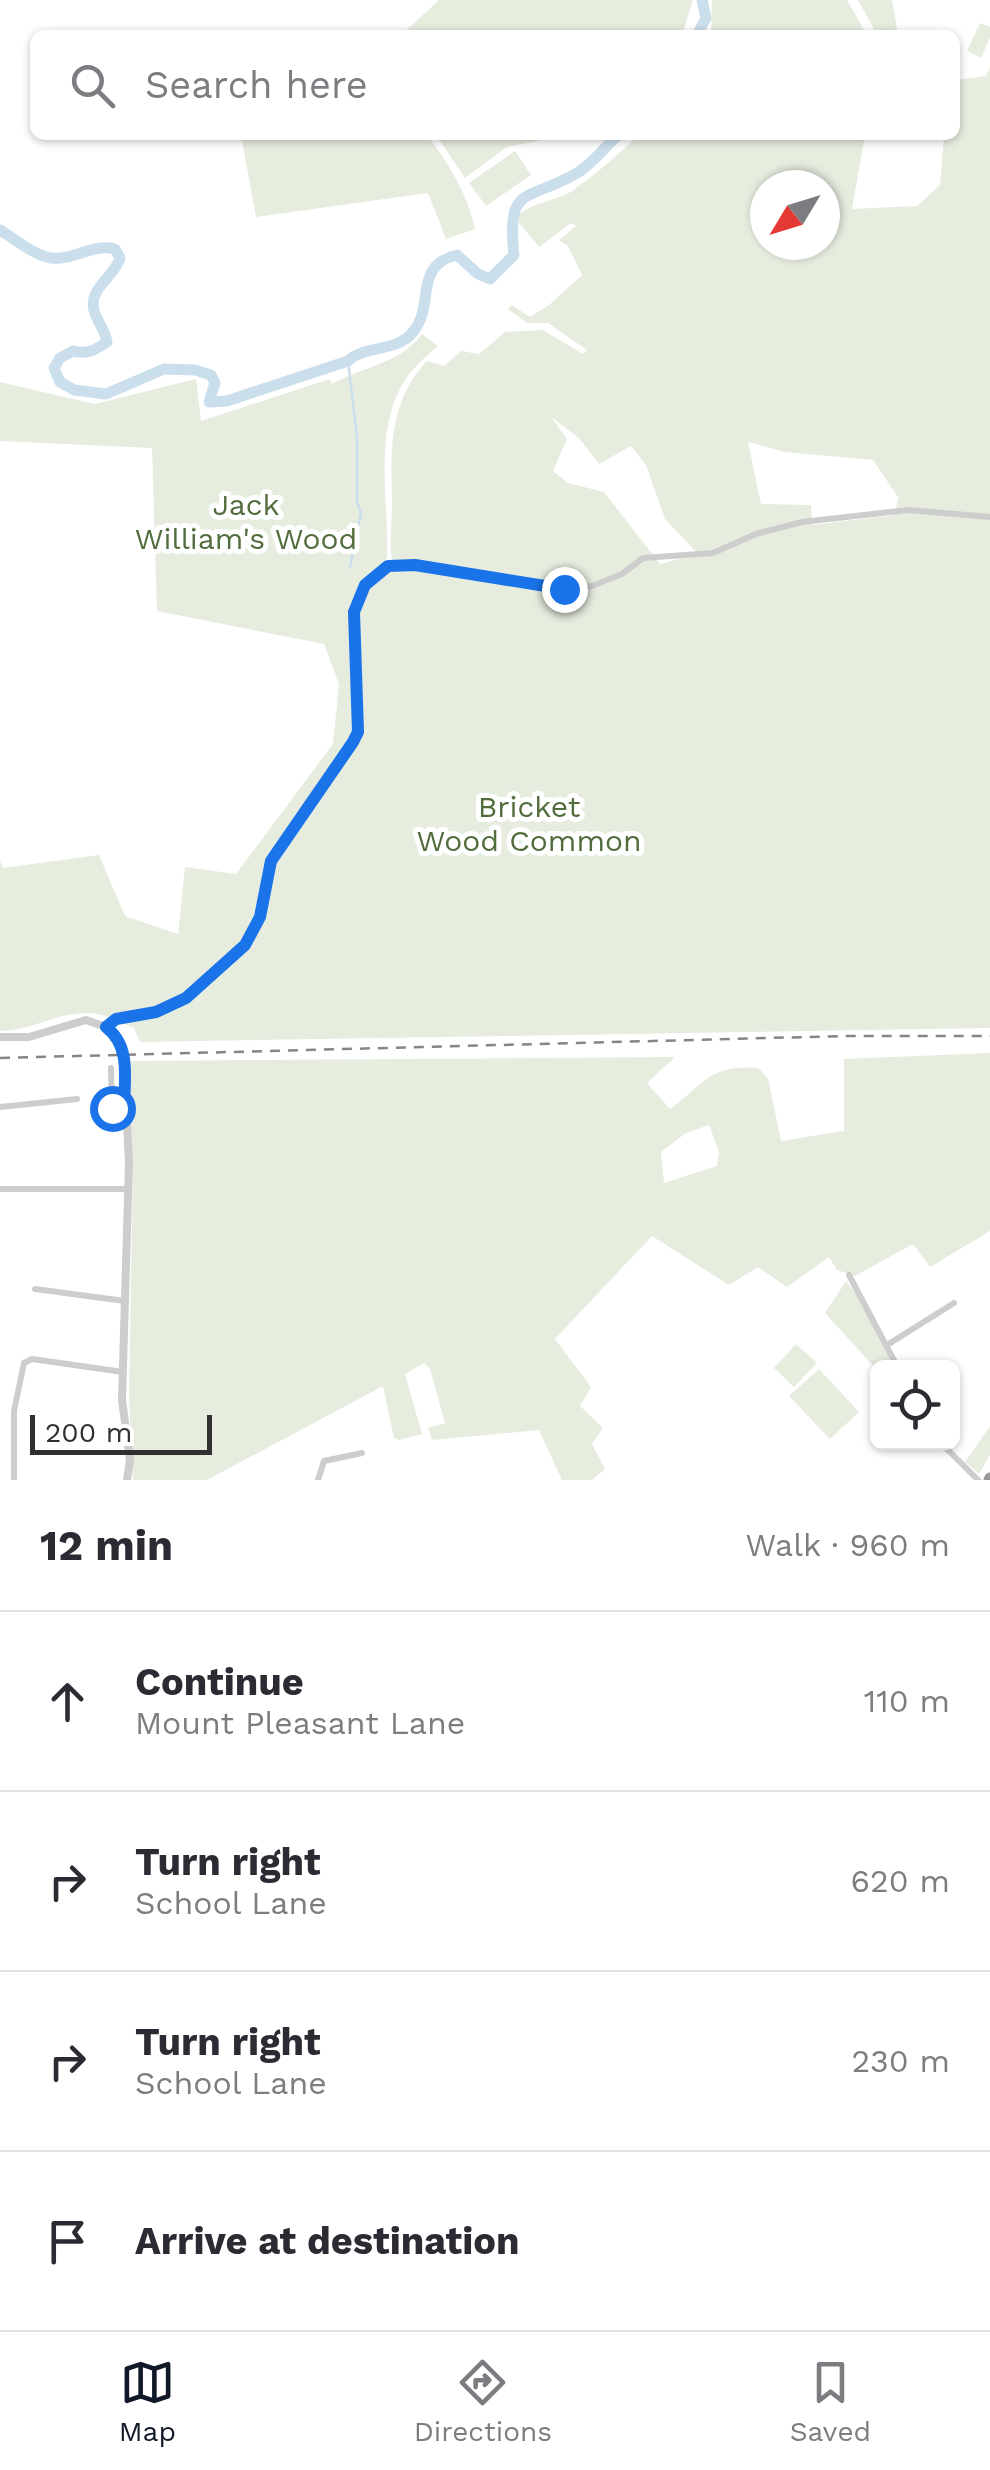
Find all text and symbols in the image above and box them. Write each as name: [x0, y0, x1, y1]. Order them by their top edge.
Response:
search box: [30, 30, 960, 140]
icon: search: [65, 58, 120, 113]
text: Search here: [145, 63, 368, 107]
north arrow: [750, 170, 840, 260]
park label: Jack William's Wood: [135, 487, 357, 556]
route end: [542, 567, 588, 613]
park label: Bricket Wood Common: [416, 789, 642, 858]
route start: [90, 1086, 136, 1132]
map controls: [870, 1360, 960, 1450]
button: locate: [870, 1360, 960, 1450]
scale bar: [30, 1410, 212, 1454]
text: 200 m: [45, 1416, 132, 1449]
text: 12 min: [40, 1521, 173, 1570]
text: Walk · 960 m: [746, 1526, 950, 1564]
text: Continue: [135, 1660, 304, 1704]
icon: ahead: [40, 1674, 95, 1729]
text: 110 m: [864, 1682, 950, 1720]
text: Mount Pleasant Lane: [135, 1704, 465, 1742]
text: Turn right: [135, 1840, 321, 1884]
icon: right: [40, 1854, 95, 1909]
text: 620 m: [851, 1862, 950, 1900]
text: School Lane: [135, 1884, 327, 1922]
text: Turn right: [135, 2020, 321, 2064]
icon: right: [40, 2034, 95, 2089]
text: 230 m: [851, 2042, 950, 2080]
text: School Lane: [135, 2064, 327, 2102]
icon: arrive: [40, 2214, 95, 2269]
text: Arrive at destination: [135, 2219, 520, 2263]
tab: Map: [119, 2355, 176, 2448]
tab: Directions: [414, 2355, 552, 2448]
tab: Saved: [790, 2355, 871, 2448]

